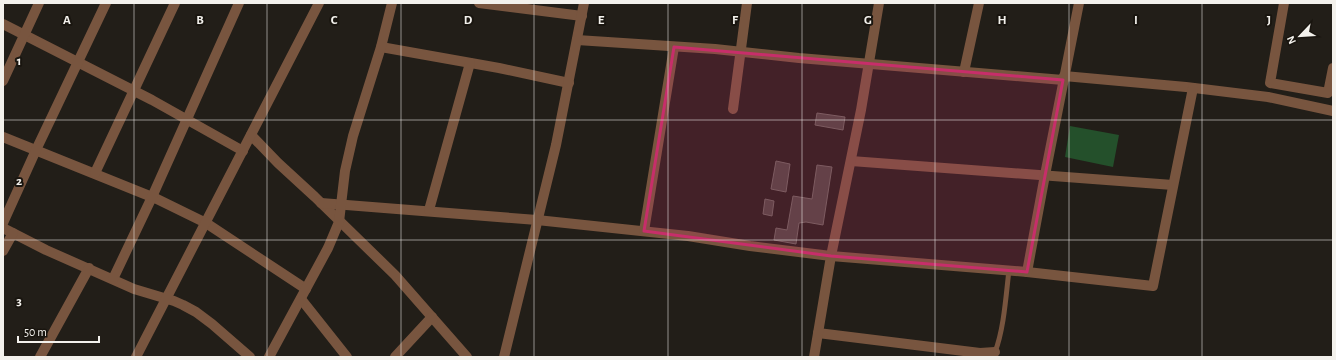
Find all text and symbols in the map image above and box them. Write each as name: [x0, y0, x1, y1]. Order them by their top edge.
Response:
text: A: [63, 14, 71, 27]
text: B: [196, 14, 204, 27]
text: C: [331, 14, 338, 27]
text: D: [464, 14, 473, 27]
text: E: [598, 14, 605, 27]
text: F: [732, 14, 739, 27]
text: G: [864, 14, 872, 27]
text: H: [997, 14, 1007, 27]
text: I: [1134, 14, 1138, 27]
text: J: [1267, 14, 1271, 27]
north arrow: [1280, 16, 1320, 56]
text: N: [1285, 34, 1298, 46]
text: 1: [17, 55, 21, 68]
text: 2: [16, 175, 22, 188]
text: 3: [16, 295, 22, 308]
scale bar: [18, 318, 99, 344]
text: 50 m: [24, 326, 47, 338]

